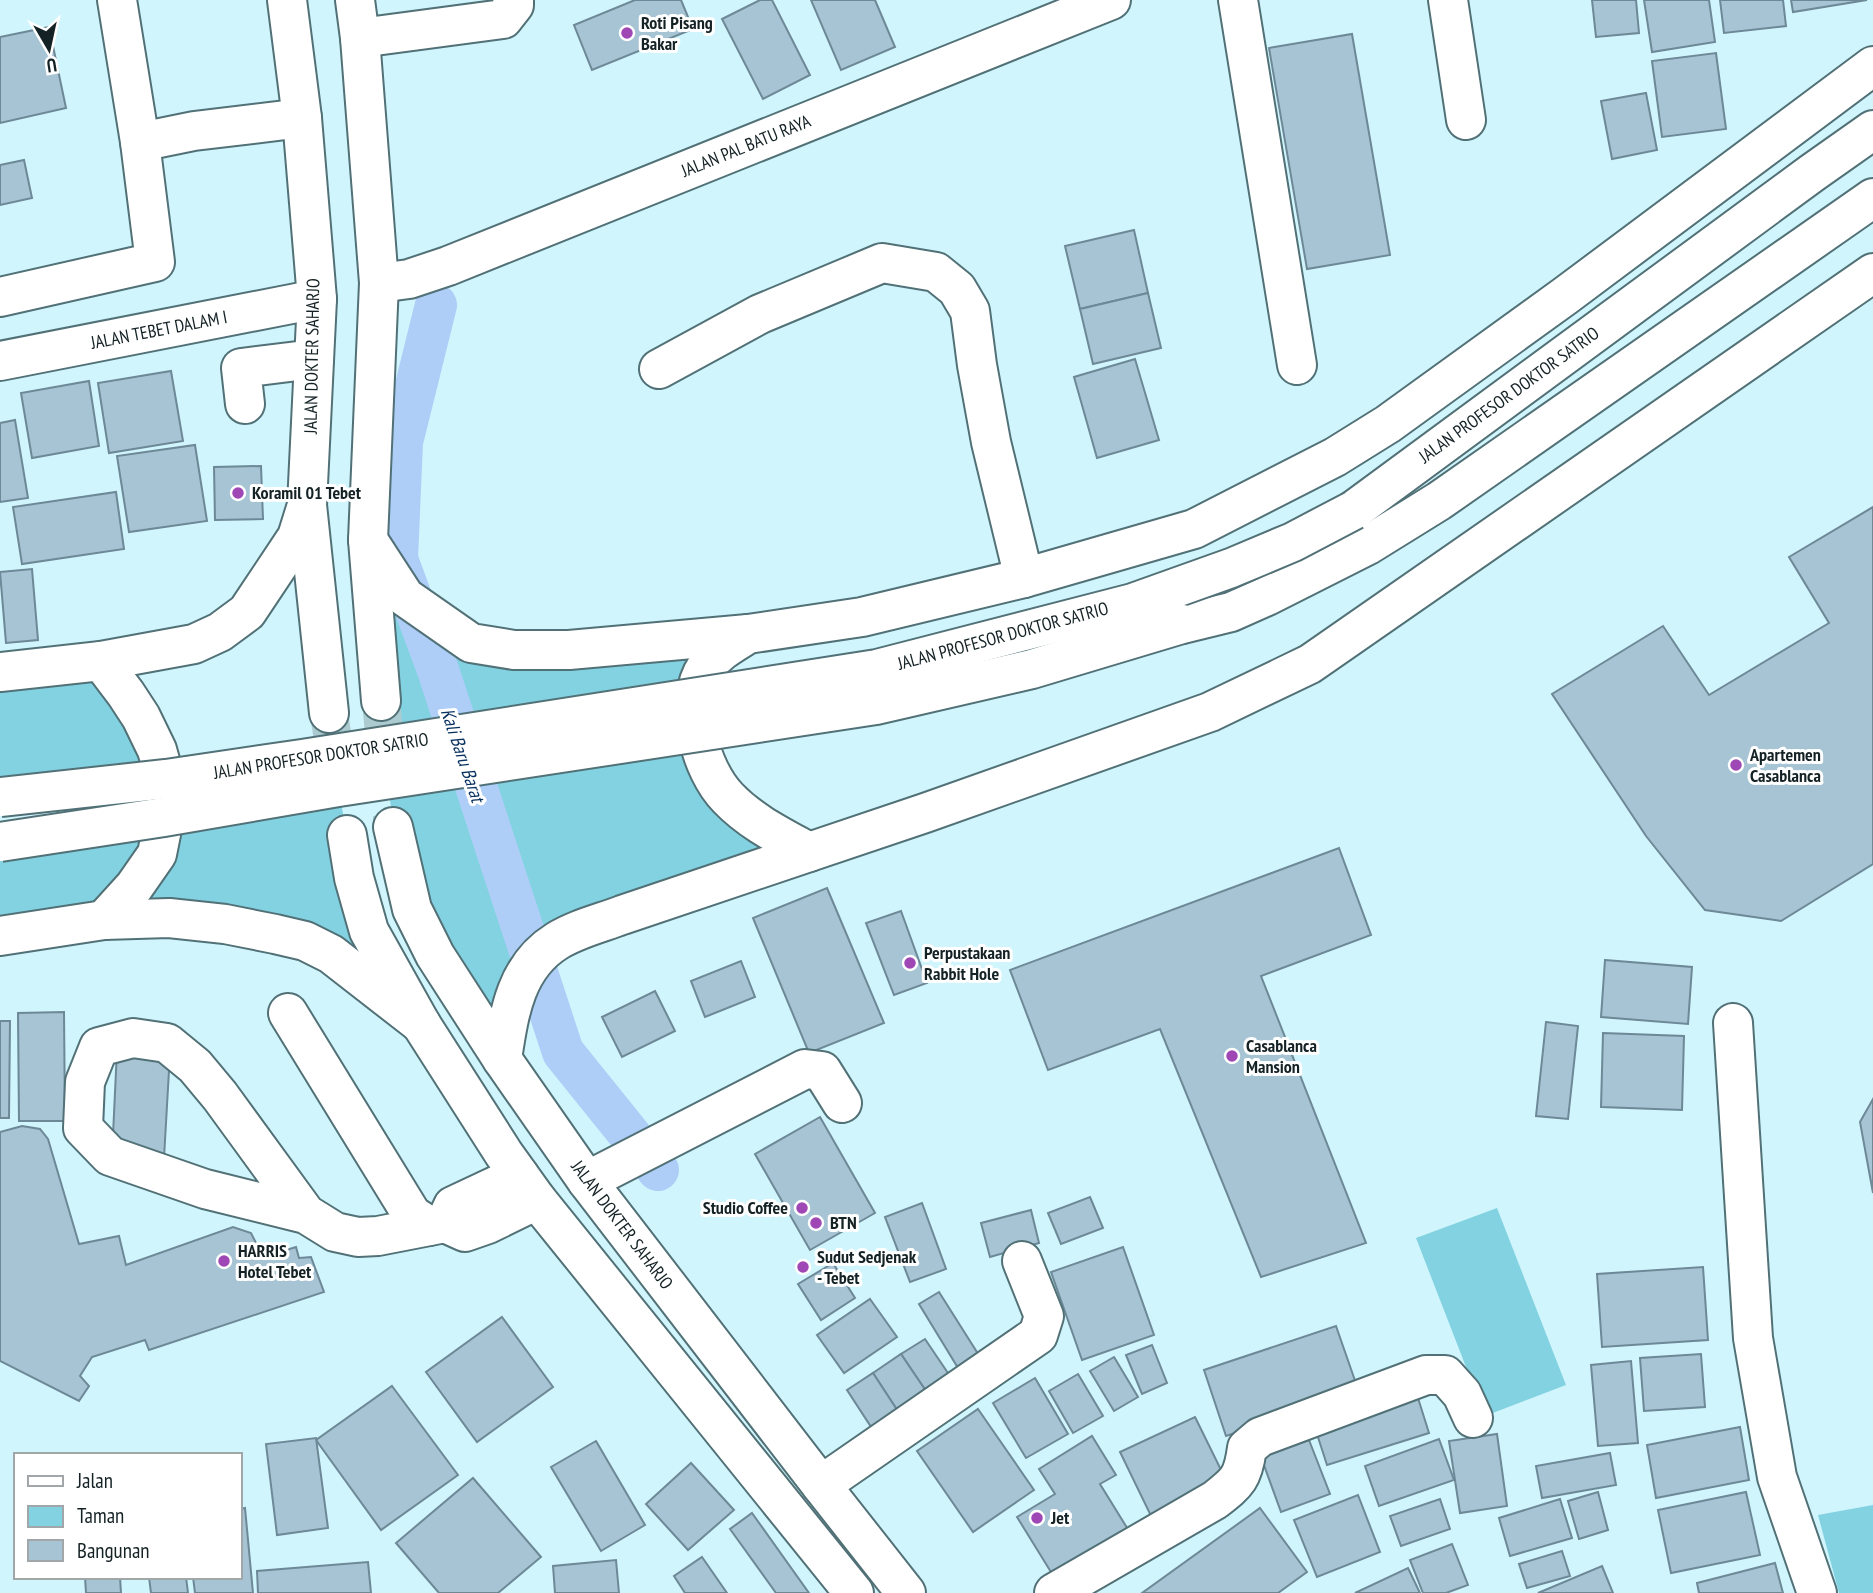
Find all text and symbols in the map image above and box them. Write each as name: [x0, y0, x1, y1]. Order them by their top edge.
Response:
place label: Roti Pisang Bakar: [641, 11, 713, 55]
north arrow: [14, 14, 84, 84]
marker: Roti Pisang Bakar: [619, 25, 635, 41]
text: U: [45, 53, 58, 78]
street label: JALAN PAL BATU RAYA: [677, 109, 814, 182]
street label: JALAN DOKTER SAHARJO: [299, 278, 324, 435]
street label: JALAN TEBET DALAM I: [88, 305, 229, 354]
street label: JALAN PROFESOR DOKTOR SATRIO: [1413, 321, 1603, 468]
place label: Koramil 01 Tebet: [252, 481, 362, 504]
marker: Koramil 01 Tebet: [230, 485, 246, 501]
street label: JALAN PROFESOR DOKTOR SATRIO: [894, 596, 1111, 675]
water label: Kali Baru Barat: [436, 705, 491, 808]
street label: JALAN PROFESOR DOKTOR SATRIO: [211, 727, 430, 784]
place label: Apartemen Casablanca: [1749, 743, 1821, 787]
marker: Apartemen Casablanca: [1728, 757, 1744, 773]
place label: Perpustakaan Rabbit Hole: [924, 941, 1010, 985]
marker: Perpustakaan Rabbit Hole: [902, 955, 918, 971]
place label: Casablanca Mansion: [1246, 1034, 1317, 1078]
marker: Casablanca Mansion: [1224, 1048, 1240, 1064]
street label: JALAN DOKTER SAHARJO: [566, 1155, 678, 1294]
place label: Studio Coffee: [703, 1196, 788, 1219]
marker: Studio Coffee: [794, 1200, 810, 1216]
place label: BTN: [830, 1211, 857, 1234]
marker: BTN: [808, 1215, 824, 1231]
place label: HARRIS Hotel Tebet: [238, 1239, 312, 1283]
place label: Sudut Sedjenak - Tebet: [817, 1245, 917, 1289]
marker: HARRIS Hotel Tebet: [216, 1253, 232, 1269]
marker: Sudut Sedjenak - Tebet: [795, 1259, 811, 1275]
legend: [14, 1453, 242, 1579]
text: Jalan: [76, 1467, 113, 1494]
text: Taman: [77, 1502, 124, 1529]
place label: Jet: [1050, 1506, 1070, 1529]
marker: Jet: [1029, 1510, 1045, 1526]
text: Bangunan: [77, 1537, 150, 1564]

